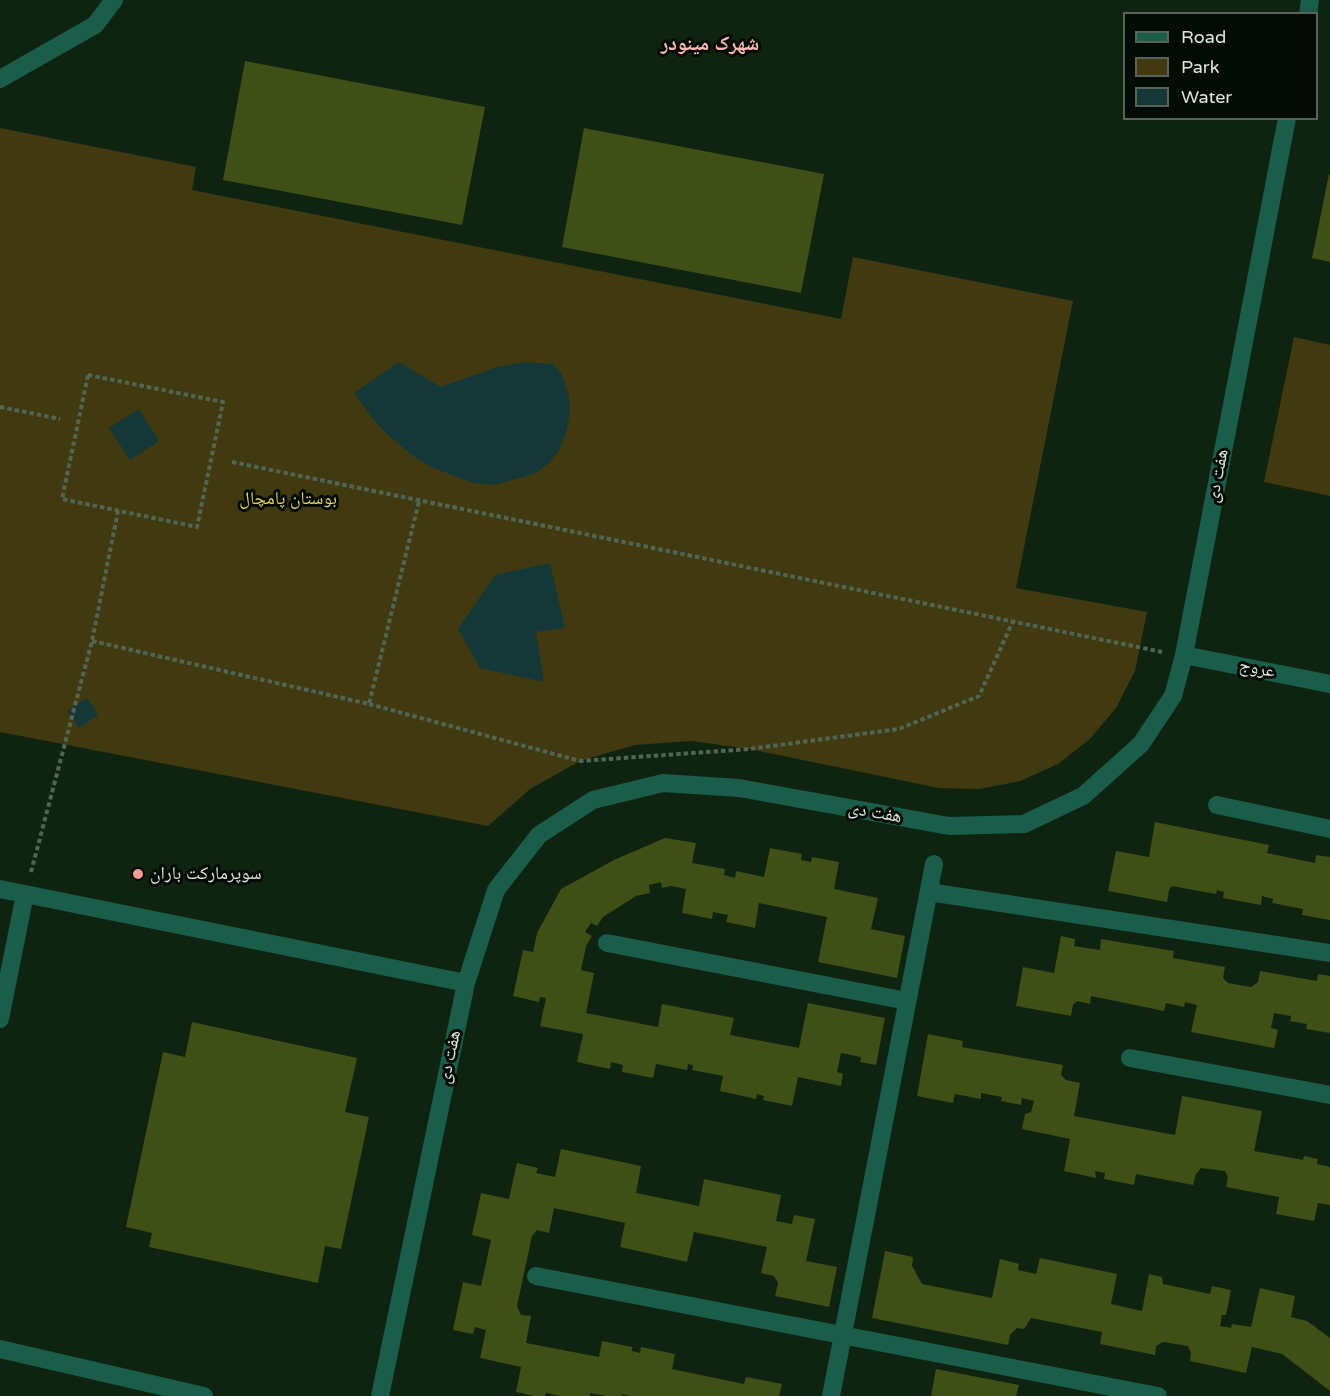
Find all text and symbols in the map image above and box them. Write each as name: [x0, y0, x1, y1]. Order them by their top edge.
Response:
legend: [1123, 12, 1318, 120]
text: Road: [1181, 26, 1226, 48]
district label: شهرک مینودر: [661, 33, 759, 57]
text: Park: [1181, 56, 1219, 78]
text: Water: [1181, 86, 1232, 108]
street label: هفت دی: [1202, 447, 1234, 505]
park label: بوستان پامچال: [239, 488, 337, 510]
street label: عروج: [1237, 655, 1277, 683]
street label: هفت دی: [846, 798, 904, 828]
place label: سوپرمارکت باران: [150, 863, 262, 885]
marker: سوپرمارکت باران: [131, 867, 145, 881]
street label: هفت دی: [434, 1028, 466, 1086]

